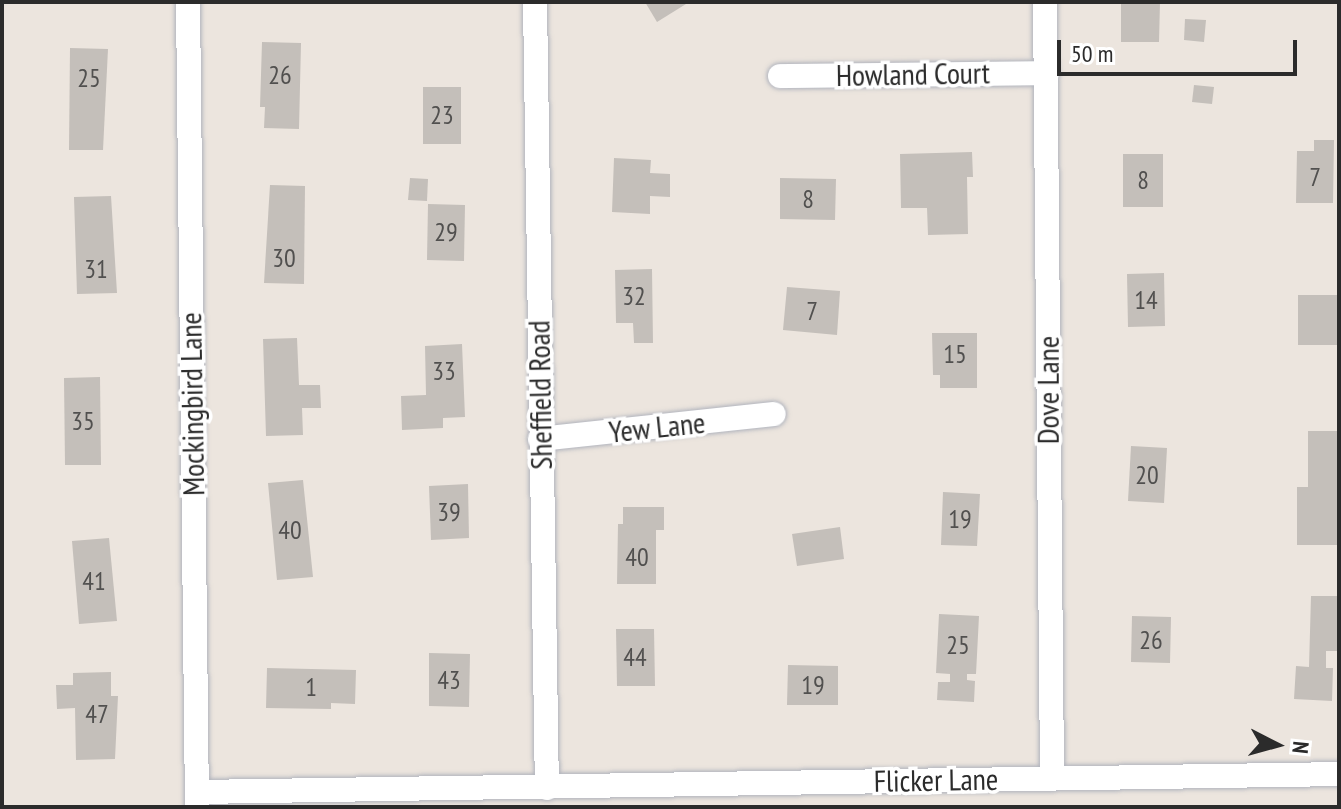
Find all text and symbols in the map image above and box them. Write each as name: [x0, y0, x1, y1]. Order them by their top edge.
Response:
scale bar: [1061, 24, 1301, 74]
text: 50 m: [1071, 38, 1113, 69]
street label: Howland Court: [836, 55, 990, 93]
house number: 26: [268, 59, 292, 91]
house number: 25: [77, 62, 101, 94]
house number: 23: [430, 99, 454, 131]
house number: 7: [1309, 161, 1321, 193]
house number: 8: [1137, 164, 1149, 196]
house number: 8: [802, 183, 814, 215]
house number: 29: [434, 216, 458, 248]
house number: 30: [272, 242, 296, 274]
house number: 31: [84, 253, 108, 285]
house number: 32: [622, 280, 646, 312]
house number: 14: [1134, 284, 1158, 316]
house number: 7: [806, 295, 818, 327]
street label: Mockingbird Lane: [172, 312, 212, 496]
street label: Sheffield Road: [521, 320, 559, 470]
street label: Dove Lane: [1030, 336, 1066, 444]
house number: 15: [943, 338, 967, 370]
house number: 33: [432, 355, 456, 387]
street label: Yew Lane: [607, 404, 707, 450]
house number: 35: [71, 405, 95, 437]
house number: 20: [1135, 459, 1159, 491]
house number: 39: [437, 496, 461, 528]
house number: 19: [948, 503, 972, 535]
house number: 40: [278, 514, 302, 546]
house number: 40: [625, 541, 649, 573]
house number: 41: [82, 565, 106, 597]
house number: 26: [1139, 624, 1163, 656]
house number: 25: [946, 629, 970, 661]
house number: 44: [623, 641, 647, 673]
house number: 43: [437, 664, 461, 696]
house number: 19: [801, 669, 825, 701]
house number: 1: [305, 671, 317, 703]
house number: 47: [85, 698, 109, 730]
north arrow: [1237, 705, 1317, 785]
text: N: [1286, 740, 1315, 755]
street label: Flicker Lane: [873, 761, 999, 799]

